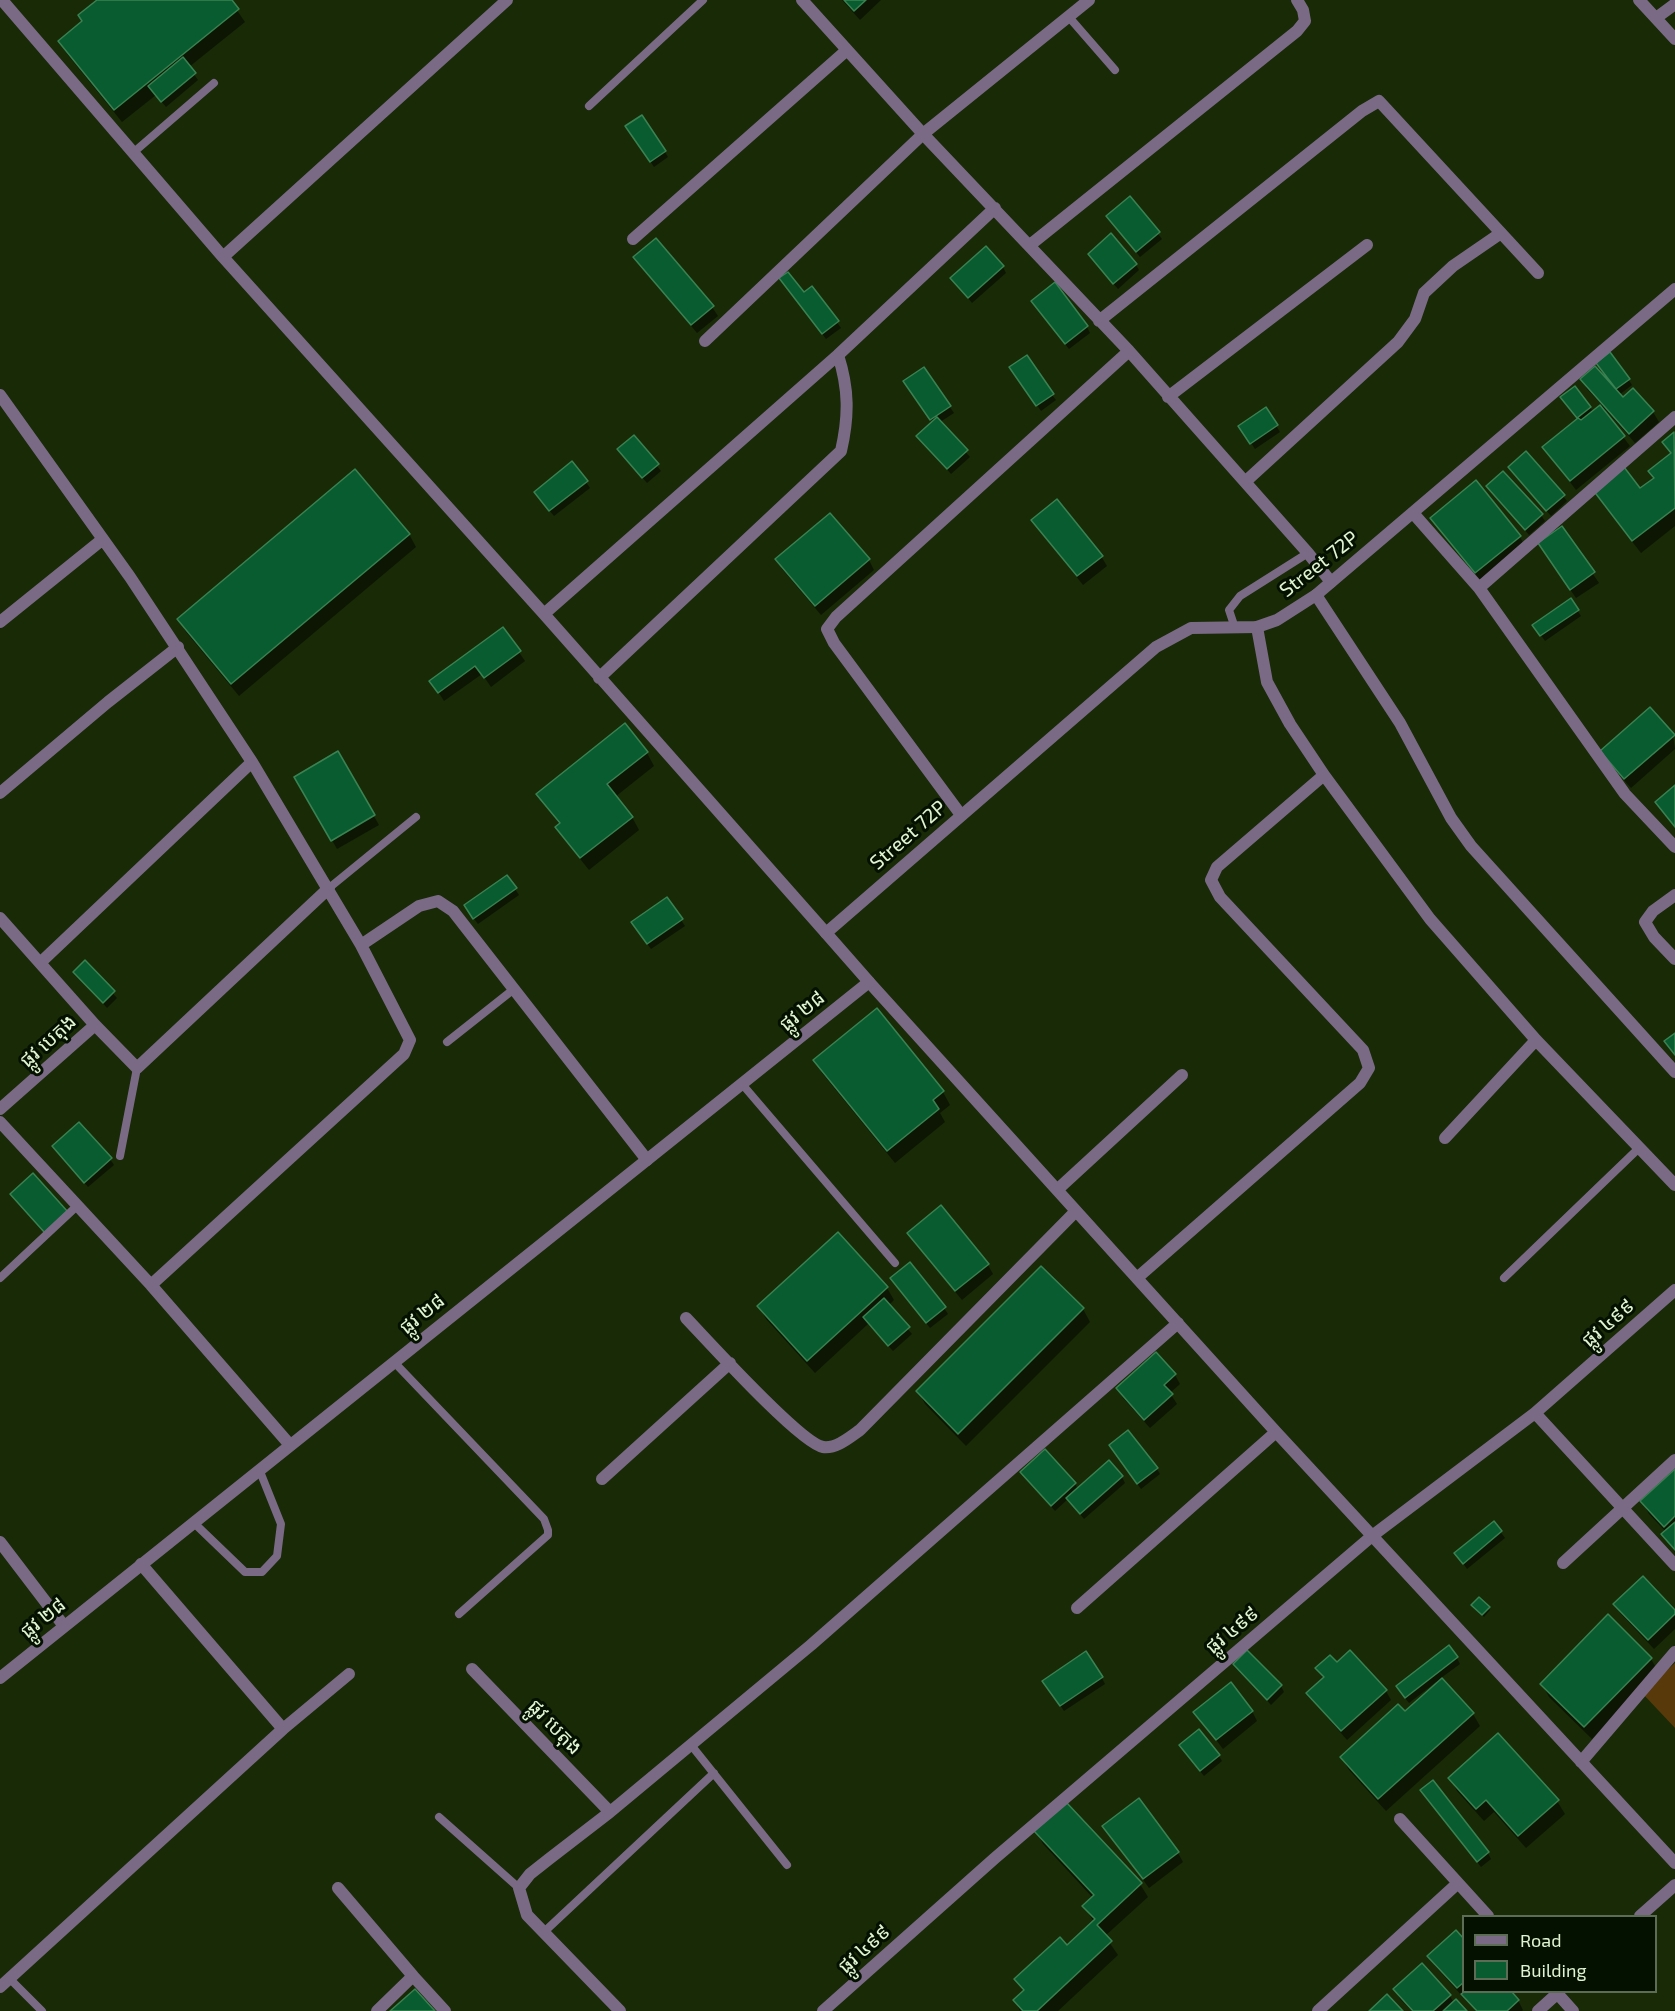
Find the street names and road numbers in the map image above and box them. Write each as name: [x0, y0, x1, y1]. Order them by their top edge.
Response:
street label: Street 72P: [1275, 526, 1363, 602]
street label: Street 72P: [865, 795, 951, 875]
street label: ផ្លូវ ២៨: [774, 985, 830, 1037]
street label: ផ្លូវ បេតុង: [15, 1009, 81, 1073]
street label: ផ្លូវ ២៨: [394, 1288, 450, 1340]
street label: ផ្លូវ ៤៩៩: [1577, 1294, 1639, 1352]
street label: ផ្លូវ ២៨: [15, 1592, 71, 1644]
street label: ផ្លូវ ៤៩៩: [1201, 1601, 1263, 1659]
street label: ផ្លូវ បេតុង: [523, 1694, 587, 1760]
street label: ផ្លូវ ៤៩៩: [833, 1919, 895, 1979]

